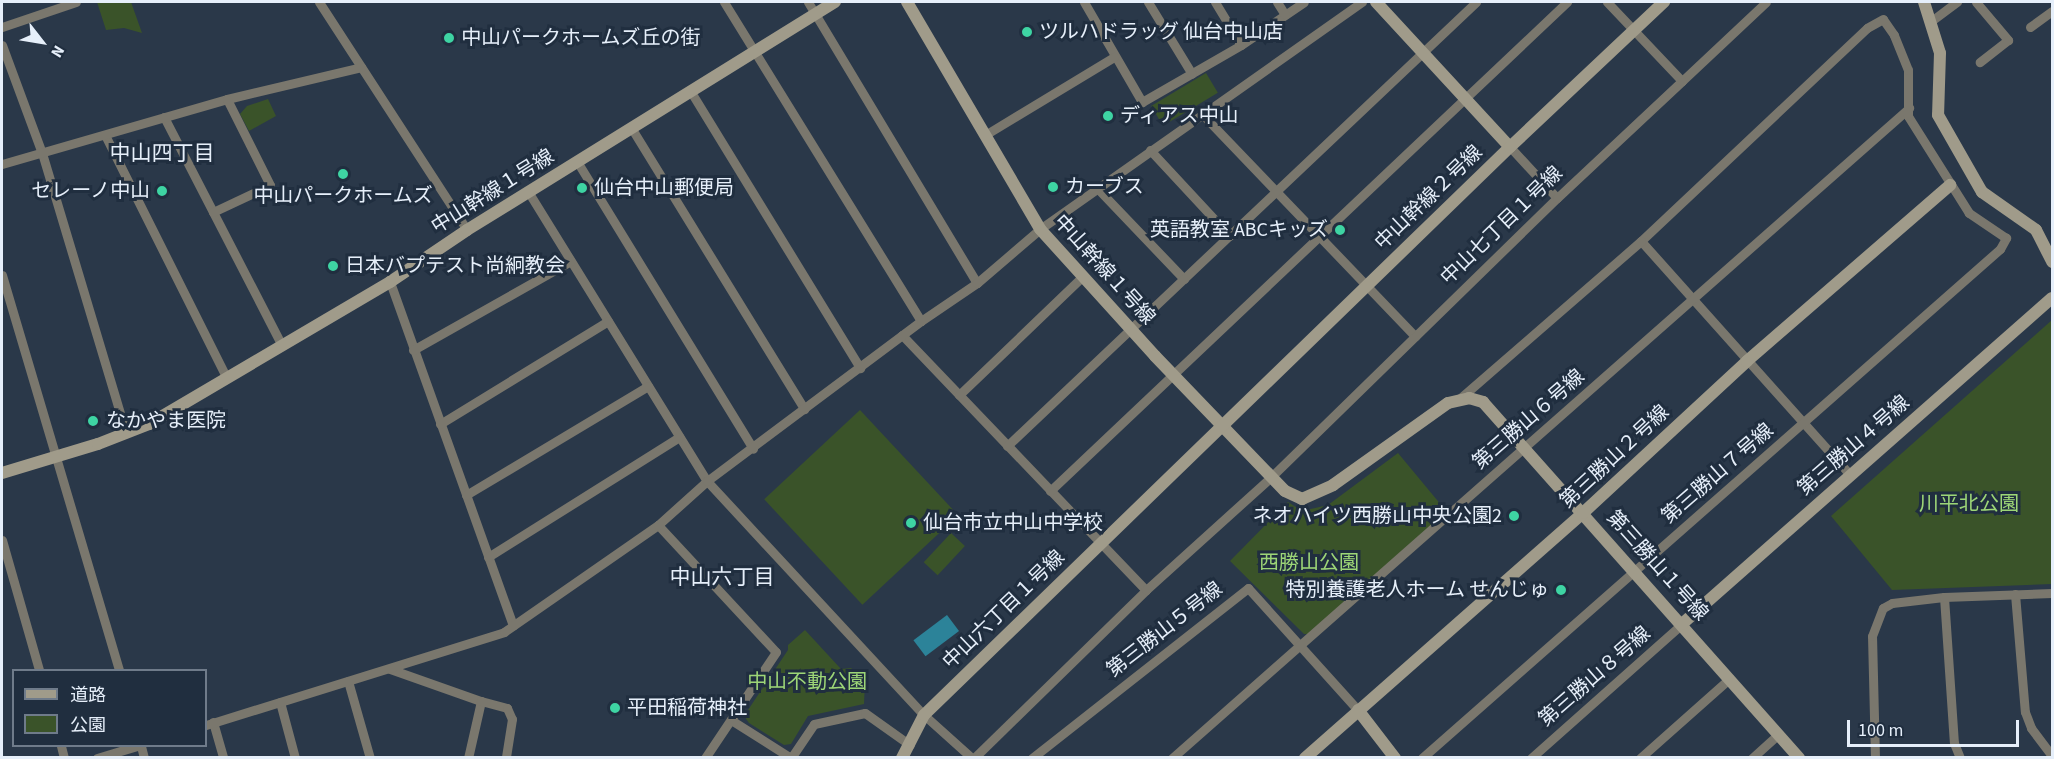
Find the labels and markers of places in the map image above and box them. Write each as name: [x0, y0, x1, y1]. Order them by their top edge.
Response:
place label: ツルハドラッグ 仙台中山店: [1039, 20, 1283, 44]
marker: ツルハドラッグ 仙台中山店: [1020, 25, 1034, 39]
place label: 中山パークホームズ丘の街: [461, 26, 701, 50]
marker: 中山パークホームズ丘の街: [442, 31, 456, 45]
place label: ディアス中山: [1120, 104, 1240, 128]
marker: ディアス中山: [1101, 109, 1115, 123]
marker: 中山パークホームズ: [336, 167, 350, 181]
place label: カーブス: [1065, 175, 1145, 199]
place label: 仙台中山郵便局: [594, 176, 734, 200]
place label: セレーノ中山: [30, 179, 150, 203]
marker: カーブス: [1046, 180, 1060, 194]
marker: 仙台中山郵便局: [575, 181, 589, 195]
marker: セレーノ中山: [155, 184, 169, 198]
place label: 中山パークホームズ: [253, 184, 433, 208]
place label: 英語教室 ABCキッズ: [1150, 218, 1328, 242]
marker: 英語教室 ABCキッズ: [1333, 223, 1347, 237]
place label: 日本バプテスト尚絅教会: [345, 254, 565, 278]
marker: 日本バプテスト尚絅教会: [326, 259, 340, 273]
place label: なかやま医院: [106, 409, 226, 433]
marker: なかやま医院: [84, 412, 102, 430]
place label: ネオハイツ西勝山中央公園2: [1252, 504, 1502, 528]
marker: ネオハイツ西勝山中央公園2: [1507, 509, 1521, 523]
place label: 仙台市立中山中学校: [923, 511, 1103, 535]
marker: 仙台市立中山中学校: [904, 516, 918, 530]
place label: 特別養護老人ホーム せんじゅ: [1285, 578, 1549, 602]
marker: 特別養護老人ホーム せんじゅ: [1554, 583, 1568, 597]
place label: 平田稲荷神社: [627, 696, 747, 720]
marker: 平田稲荷神社: [608, 701, 622, 715]

